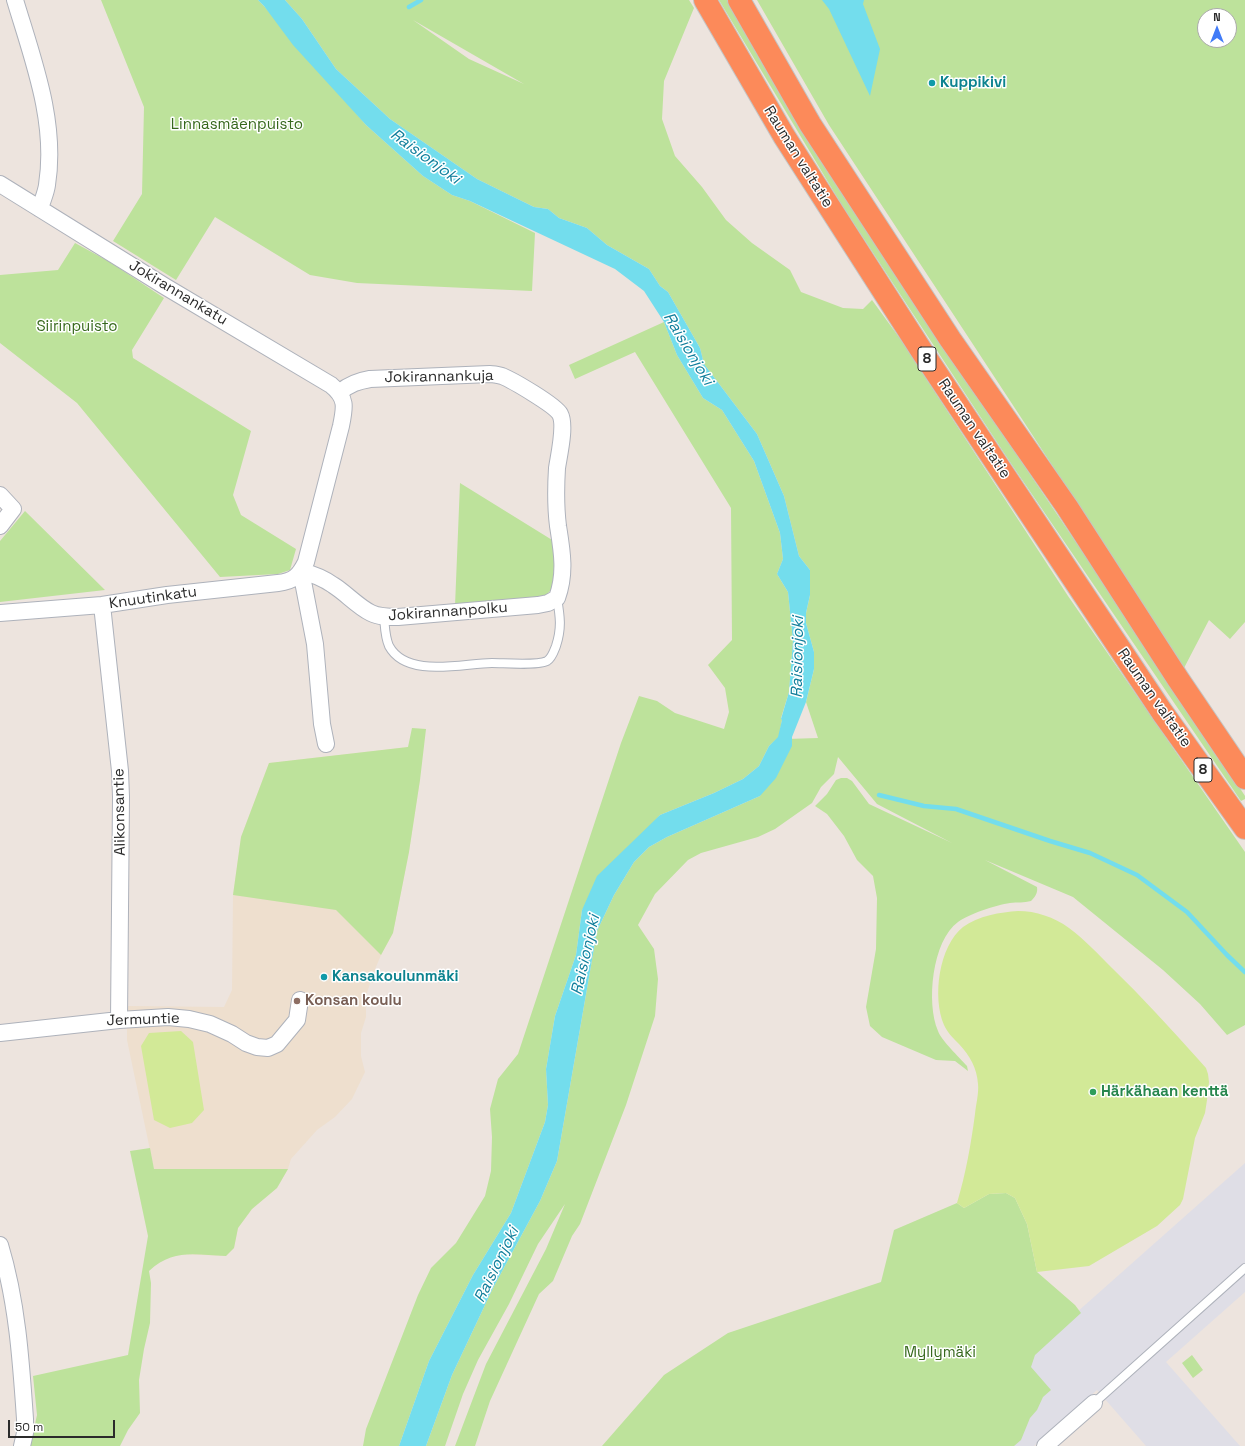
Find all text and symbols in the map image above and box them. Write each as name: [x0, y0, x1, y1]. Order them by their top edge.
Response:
north arrow: [1197, 8, 1237, 48]
text: N: [1213, 10, 1221, 24]
place label: Kuppikivi: [940, 74, 1006, 92]
marker: Kuppikivi: [927, 78, 937, 88]
street label: Rauman valtatie: [760, 103, 836, 211]
park label: Linnasmäenpuisto: [171, 116, 303, 134]
water label: Raisionjoki: [386, 125, 464, 189]
street label: Jokirannankatu: [125, 256, 231, 330]
water label: Raisionjoki: [659, 309, 717, 389]
park label: Siirinpuisto: [36, 318, 118, 336]
road number: 8: [918, 347, 936, 371]
street label: Jokirannankuja: [384, 367, 494, 387]
street label: Rauman valtatie: [934, 376, 1014, 482]
street label: Knuutinkatu: [108, 583, 198, 613]
street label: Jokirannanpolku: [388, 599, 508, 625]
water label: Raisionjoki: [788, 616, 808, 698]
street label: Rauman valtatie: [1113, 645, 1195, 751]
road number: 8: [1194, 758, 1212, 782]
street label: Alikonsantie: [110, 768, 130, 856]
water label: Raisionjoki: [567, 913, 605, 997]
place label: Kansakoulunmäki: [332, 968, 459, 986]
marker: Kansakoulunmäki: [319, 972, 329, 982]
place label: Konsan koulu: [305, 992, 402, 1010]
marker: Konsan koulu: [292, 996, 302, 1006]
street label: Jermuntie: [106, 1010, 180, 1030]
place label: Härkähaan kenttä: [1101, 1083, 1228, 1101]
marker: Härkähaan kenttä: [1088, 1087, 1098, 1097]
water label: Raisionjoki: [470, 1224, 524, 1306]
park label: Myllymäki: [904, 1344, 976, 1362]
scale bar: [10, 1412, 117, 1438]
text: 50 m: [15, 1419, 43, 1435]

